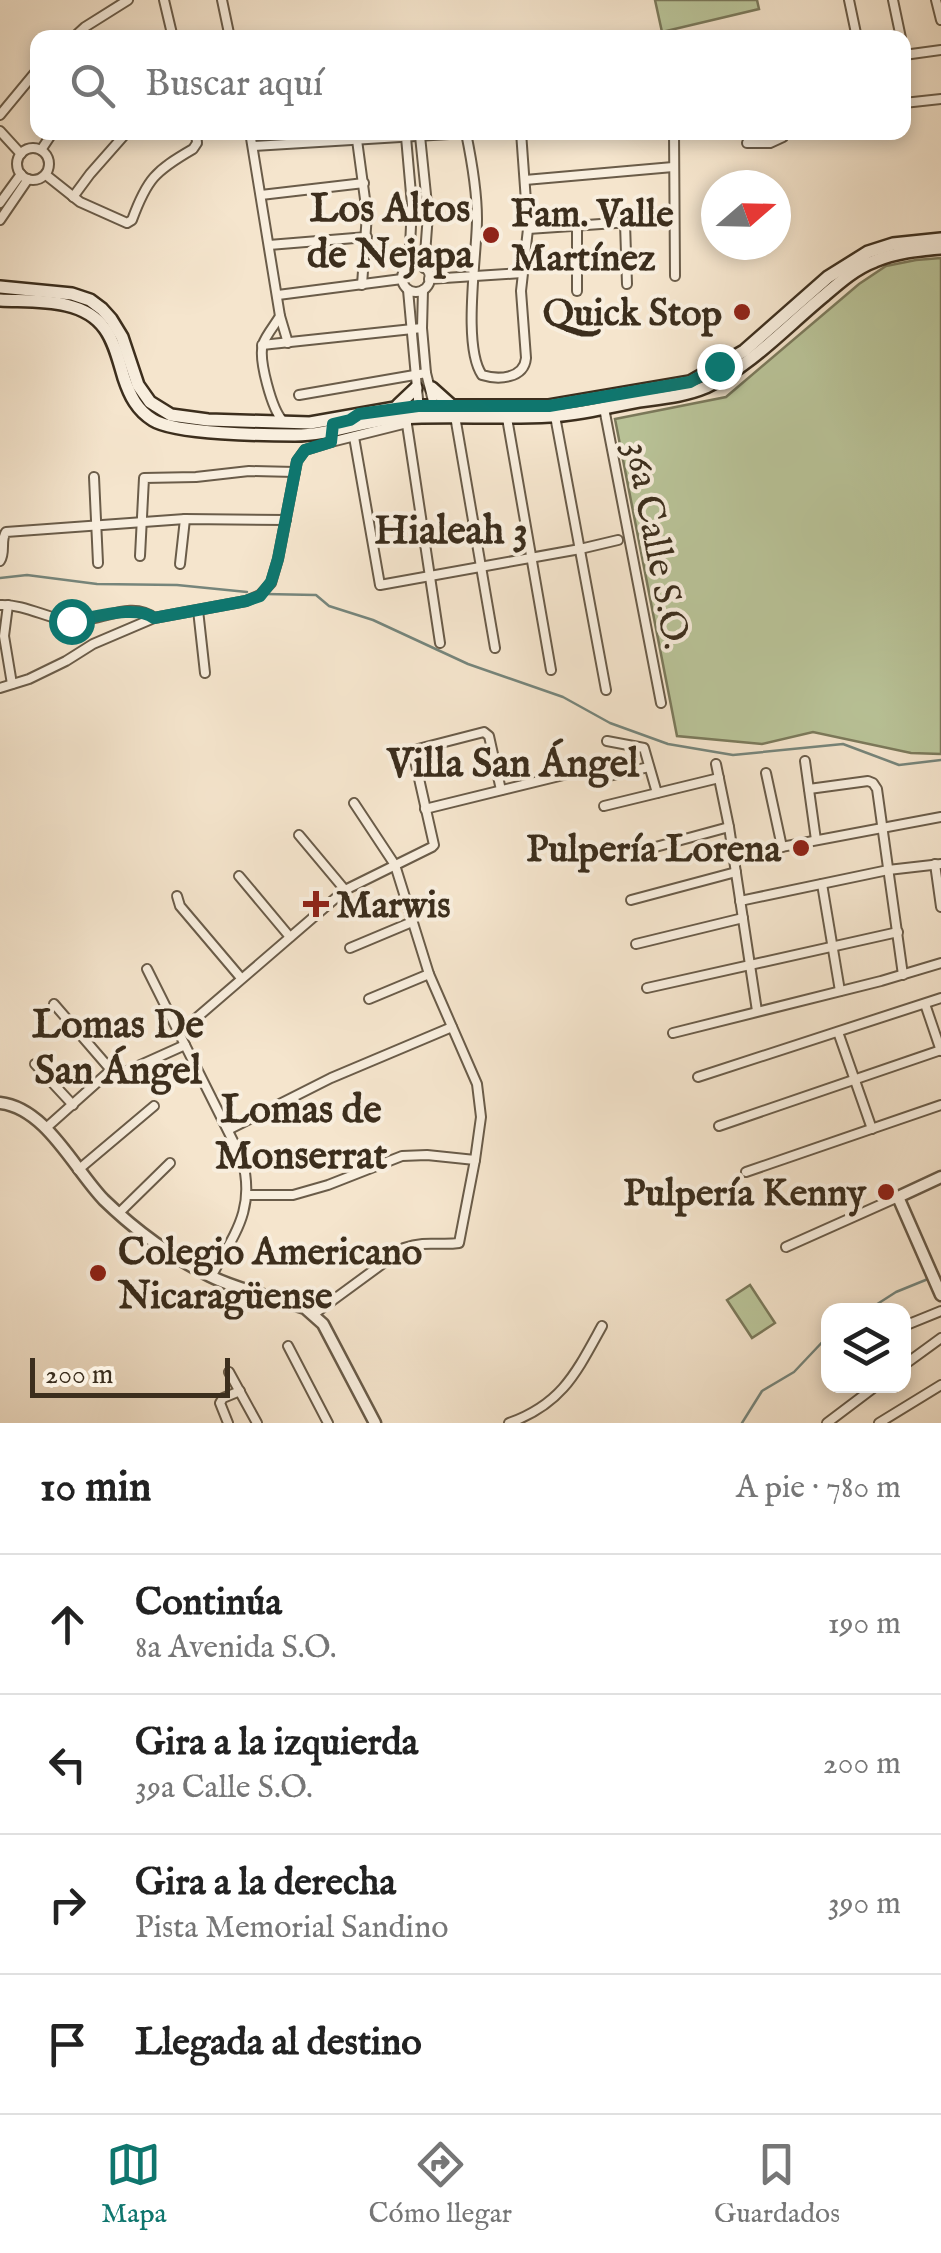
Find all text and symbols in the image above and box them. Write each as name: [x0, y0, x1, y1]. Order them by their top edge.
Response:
search box: [30, 30, 911, 140]
icon: search: [65, 58, 120, 113]
text: Buscar aquí: [145, 61, 323, 109]
north arrow: [701, 170, 791, 260]
district label: Los Altos de Nejapa: [307, 185, 474, 282]
place label: Fam. Valle Martínez: [511, 192, 674, 284]
marker: Fam. Valle Martínez: [480, 224, 502, 246]
place label: Quick Stop: [543, 291, 722, 339]
marker: Quick Stop: [731, 301, 753, 323]
route end: [697, 344, 743, 390]
street label: 36a Calle S.O.: [611, 438, 699, 654]
district label: Hialeah 3: [374, 507, 528, 558]
route start: [49, 599, 95, 645]
district label: Villa San Ángel: [386, 738, 640, 791]
place label: Pulpería Lorena: [526, 827, 782, 875]
marker: Pulpería Lorena: [790, 837, 812, 859]
place label: Marwis: [336, 883, 451, 931]
marker: Marwis: [305, 893, 327, 915]
district label: Lomas De San Ángel: [32, 1001, 204, 1098]
district label: Lomas de Monserrat: [215, 1086, 388, 1183]
place label: Pulpería Kenny: [623, 1171, 867, 1219]
marker: Pulpería Kenny: [875, 1181, 897, 1203]
place label: Colegio Americano Nicaragüense: [117, 1230, 422, 1322]
marker: Colegio Americano Nicaragüense: [87, 1262, 109, 1284]
map controls: [821, 1303, 911, 1393]
button: layers: [821, 1303, 911, 1393]
scale bar: [30, 1353, 230, 1398]
text: 200 m: [45, 1358, 113, 1393]
text: 10 min: [40, 1462, 151, 1515]
text: A pie · 780 m: [736, 1468, 901, 1509]
text: Continúa: [135, 1580, 282, 1628]
icon: ahead: [40, 1597, 95, 1652]
text: 190 m: [828, 1604, 901, 1645]
text: 8a Avenida S.O.: [135, 1628, 337, 1669]
text: Gira a la izquierda: [135, 1720, 418, 1768]
icon: left: [40, 1737, 95, 1792]
text: 200 m: [823, 1744, 901, 1785]
text: 39a Calle S.O.: [135, 1768, 313, 1809]
text: Gira a la derecha: [135, 1860, 396, 1908]
icon: right: [40, 1877, 95, 1932]
text: 390 m: [828, 1884, 901, 1925]
text: Pista Memorial Sandino: [135, 1908, 448, 1949]
icon: arrive: [40, 2017, 95, 2072]
text: Llegada al destino: [135, 2020, 422, 2068]
tab: Mapa: [101, 2137, 167, 2232]
tab: Cómo llegar: [369, 2137, 512, 2232]
tab: Guardados: [714, 2137, 840, 2232]

